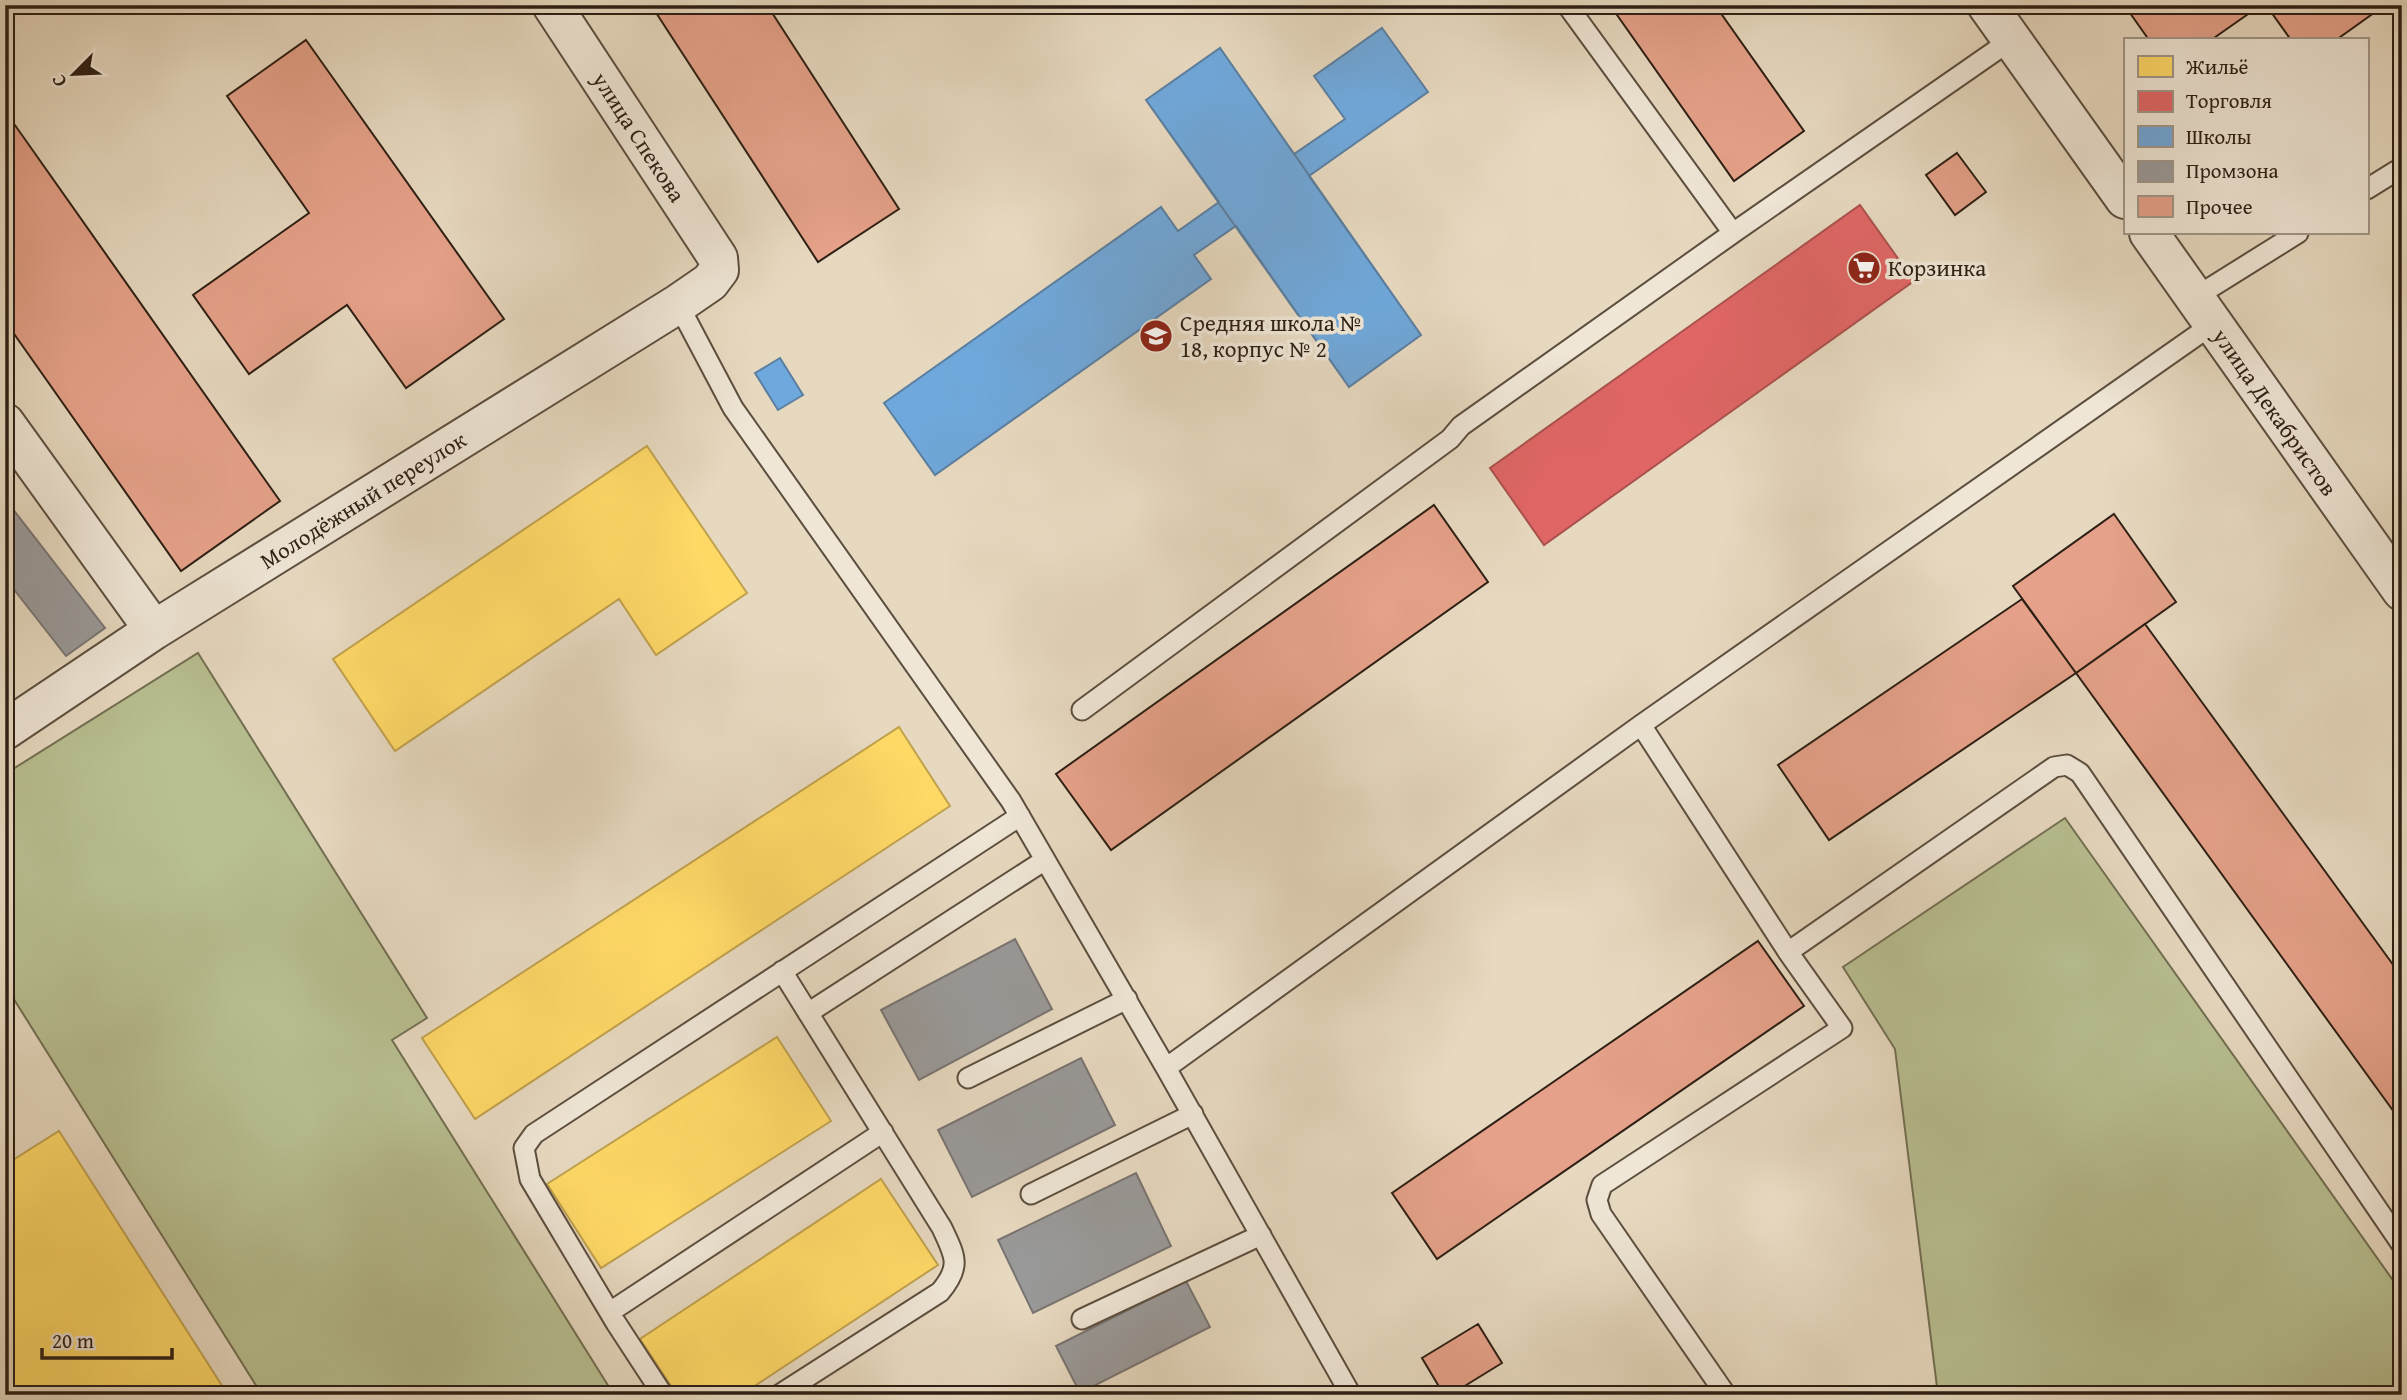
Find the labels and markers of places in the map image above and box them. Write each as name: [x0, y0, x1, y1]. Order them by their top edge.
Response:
supermarket icon: Корзинка: [1845, 249, 1883, 287]
place label: Корзинка: [1888, 251, 1986, 284]
place label: Средняя школа № 18, корпус № 2: [1180, 306, 1361, 365]
school or university icon: Средняя школа № 18, корпус № 2: [1137, 317, 1175, 355]

